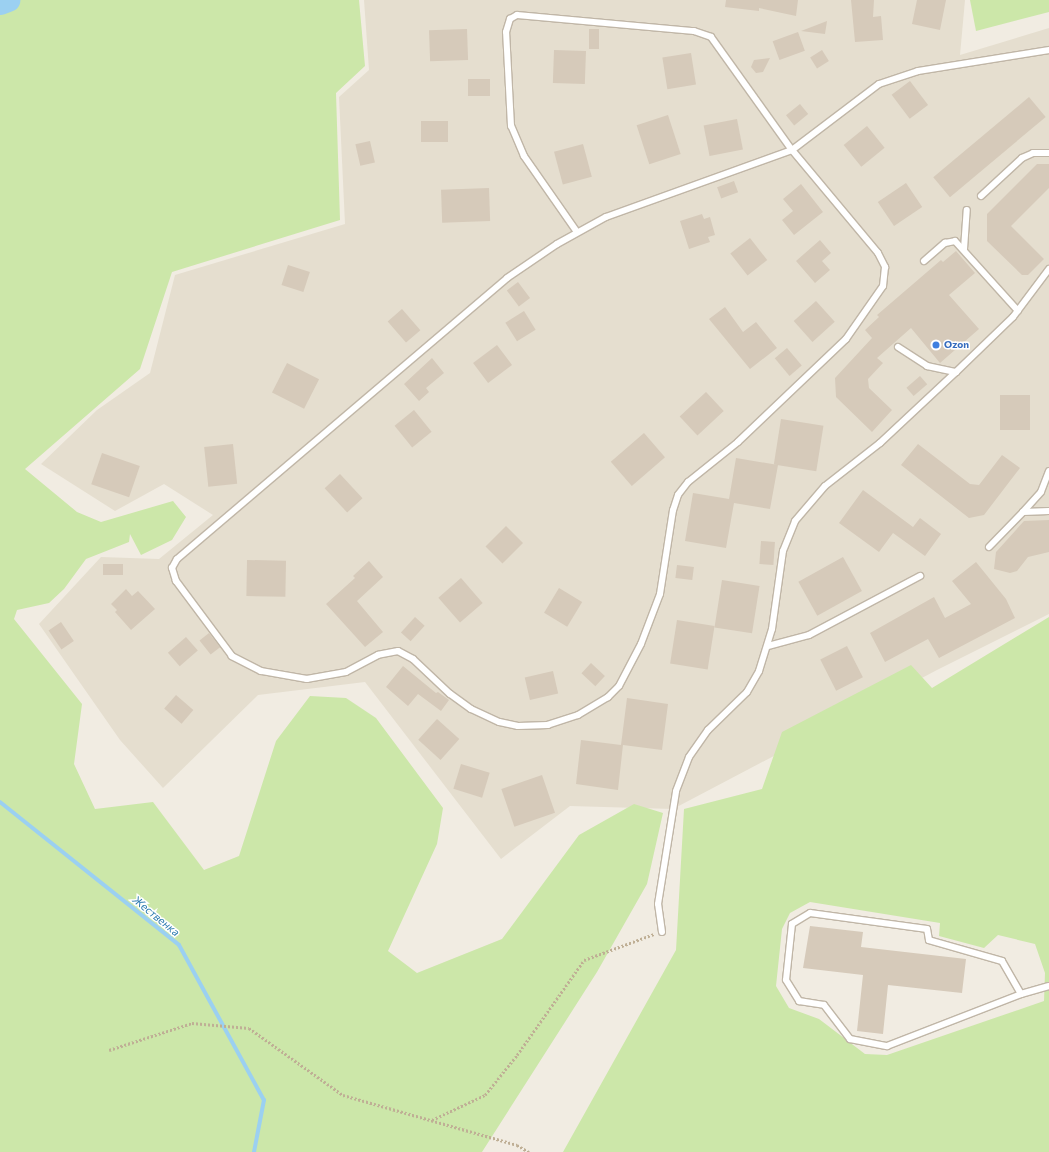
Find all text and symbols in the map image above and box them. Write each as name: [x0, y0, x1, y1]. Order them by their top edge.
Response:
place label: Ozon: [944, 339, 969, 351]
marker: Ozon: [931, 340, 941, 350]
water label: Жественка: [130, 893, 182, 939]

